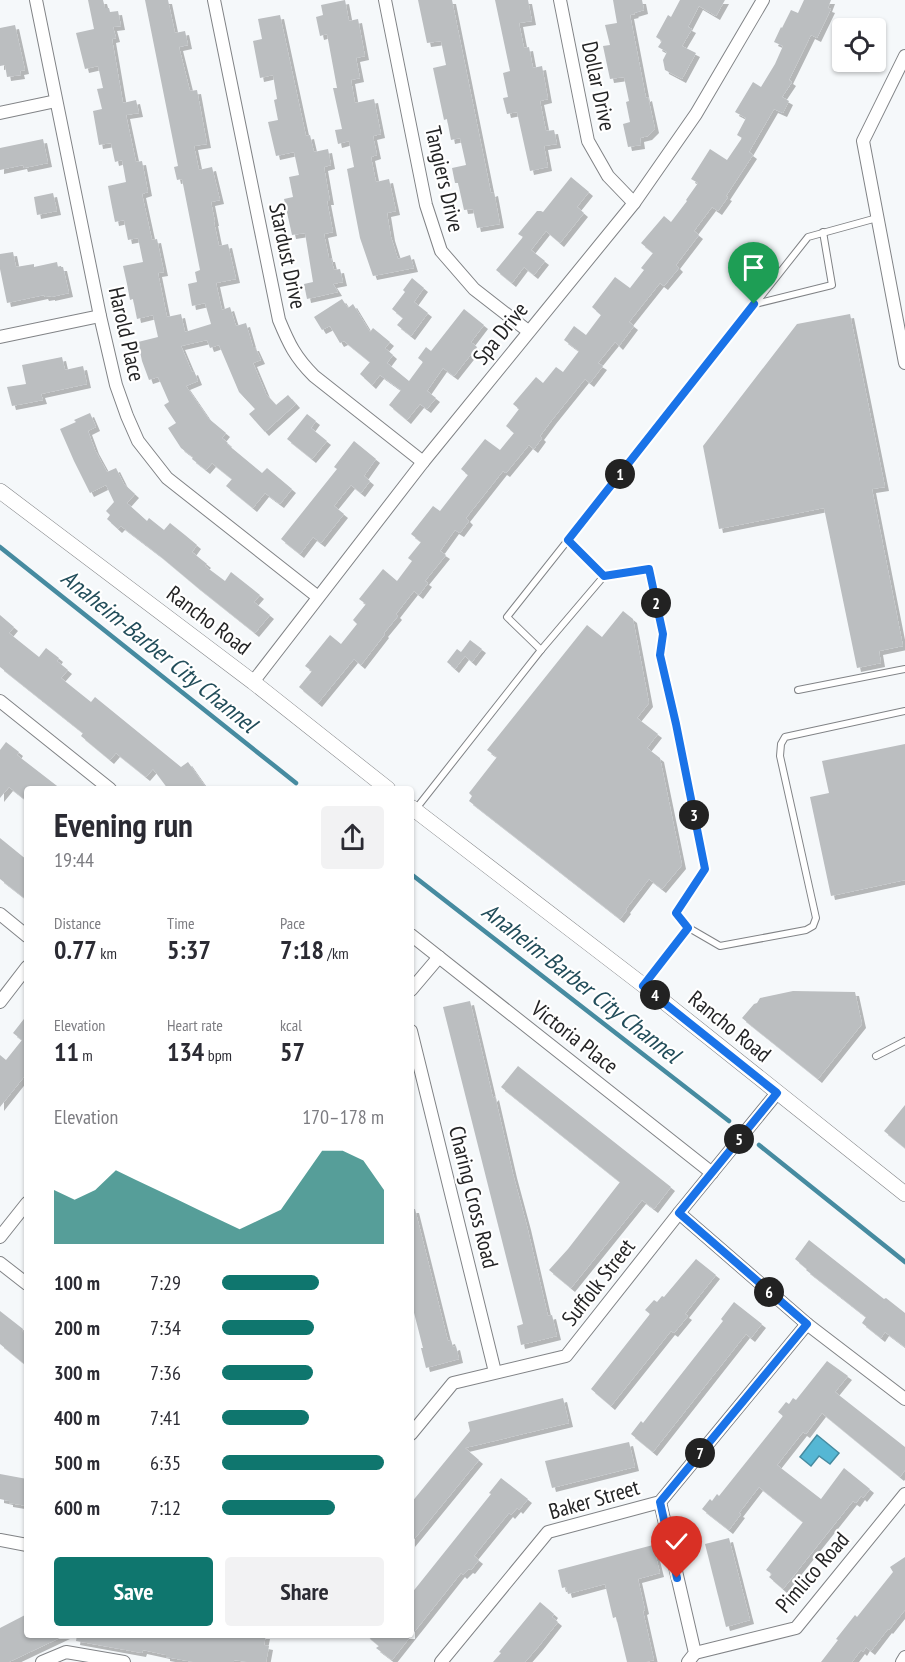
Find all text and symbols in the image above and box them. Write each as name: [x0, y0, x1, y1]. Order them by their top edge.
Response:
map controls: [832, 18, 886, 72]
button: locate: [832, 18, 886, 72]
street label: Dollar Drive: [576, 39, 622, 133]
street label: Tangiers Drive: [419, 123, 471, 235]
street label: Stardust Drive: [263, 201, 313, 311]
pin: [728, 242, 779, 304]
icon: arrive: [737, 251, 770, 284]
street label: Harold Place: [103, 284, 151, 384]
street label: Spa Drive: [466, 296, 534, 370]
pin: 1: [605, 459, 635, 489]
text: 1: [616, 464, 624, 484]
water label: Anaheim-Barber City Channel: [55, 562, 265, 741]
street label: Rancho Road: [161, 579, 257, 661]
pin: 2: [641, 588, 671, 618]
text: 2: [652, 593, 660, 613]
pin: 3: [679, 800, 709, 830]
text: Evening run: [54, 803, 193, 846]
text: 3: [690, 805, 698, 825]
button: share: [321, 806, 384, 869]
text: 19:44: [54, 847, 94, 873]
water label: Anaheim-Barber City Channel: [476, 896, 689, 1071]
text: Distance: [54, 913, 101, 933]
text: Time: [167, 913, 195, 933]
text: Pace: [280, 913, 305, 933]
text: 0.77: [54, 933, 97, 966]
text: 5:37: [167, 933, 211, 966]
text: 7:18: [280, 933, 324, 966]
text: km: [97, 943, 117, 963]
text: /km: [324, 943, 349, 963]
pin: 4: [640, 980, 670, 1010]
street label: Rancho Road: [683, 984, 777, 1068]
text: 4: [651, 985, 659, 1005]
street label: Victoria Place: [525, 994, 624, 1080]
text: Elevation: [54, 1015, 105, 1035]
text: Heart rate: [167, 1015, 223, 1035]
text: kcal: [280, 1015, 302, 1035]
text: 11: [54, 1035, 79, 1068]
text: 134: [167, 1035, 204, 1068]
text: 57: [280, 1035, 305, 1068]
text: m: [79, 1045, 93, 1065]
text: bpm: [204, 1045, 232, 1065]
text: Elevation: [54, 1104, 118, 1130]
text: 170–178 m: [302, 1104, 384, 1130]
street label: Charing Cross Road: [443, 1123, 505, 1271]
pin: 5: [724, 1124, 754, 1154]
text: 5: [735, 1129, 743, 1149]
street label: Suffolk Street: [555, 1233, 641, 1331]
text: 100 m: [54, 1270, 100, 1296]
text: 7:29: [150, 1270, 181, 1296]
pin: 6: [754, 1277, 784, 1307]
text: 6: [765, 1282, 773, 1302]
text: 200 m: [54, 1315, 100, 1341]
text: 7:34: [150, 1315, 181, 1341]
text: 300 m: [54, 1360, 100, 1386]
text: 7:36: [150, 1360, 181, 1386]
text: 400 m: [54, 1405, 100, 1431]
text: 7:41: [150, 1405, 181, 1431]
pin: 7: [685, 1438, 715, 1468]
text: 7: [696, 1443, 704, 1463]
text: 500 m: [54, 1450, 100, 1476]
text: 6:35: [150, 1450, 181, 1476]
street label: Baker Street: [546, 1473, 642, 1525]
text: 600 m: [54, 1495, 100, 1521]
text: 7:12: [150, 1495, 181, 1521]
pin: [651, 1516, 702, 1578]
icon: check: [660, 1525, 693, 1558]
street label: Pimlico Road: [769, 1526, 855, 1618]
button: Save: [54, 1557, 213, 1626]
button: Share: [225, 1557, 384, 1626]

